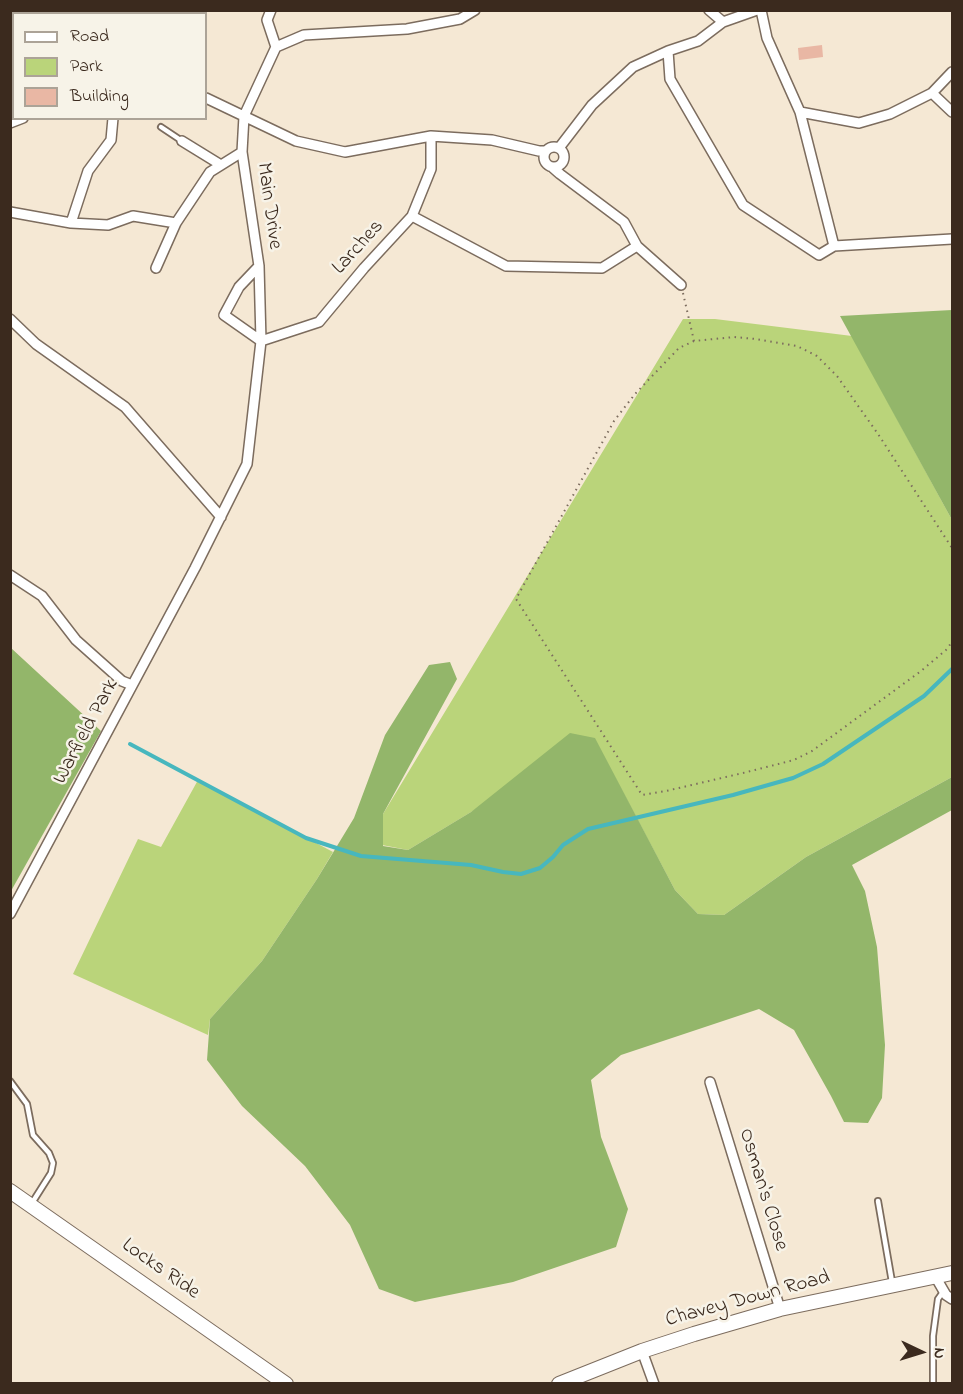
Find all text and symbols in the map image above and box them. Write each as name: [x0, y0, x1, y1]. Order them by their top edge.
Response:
legend: [12, 12, 207, 120]
text: Road: [70, 24, 109, 50]
text: Park: [70, 54, 103, 80]
text: Building: [70, 84, 129, 110]
street label: Main Drive: [249, 161, 287, 251]
street label: Larches: [328, 215, 390, 281]
street label: Warfield Park: [49, 675, 125, 789]
street label: Osman's Close: [731, 1126, 793, 1254]
street label: Locks Ride: [116, 1234, 204, 1306]
street label: Chavey Down Road: [663, 1266, 833, 1334]
north arrow: [891, 1322, 951, 1382]
text: N: [927, 1347, 951, 1359]

